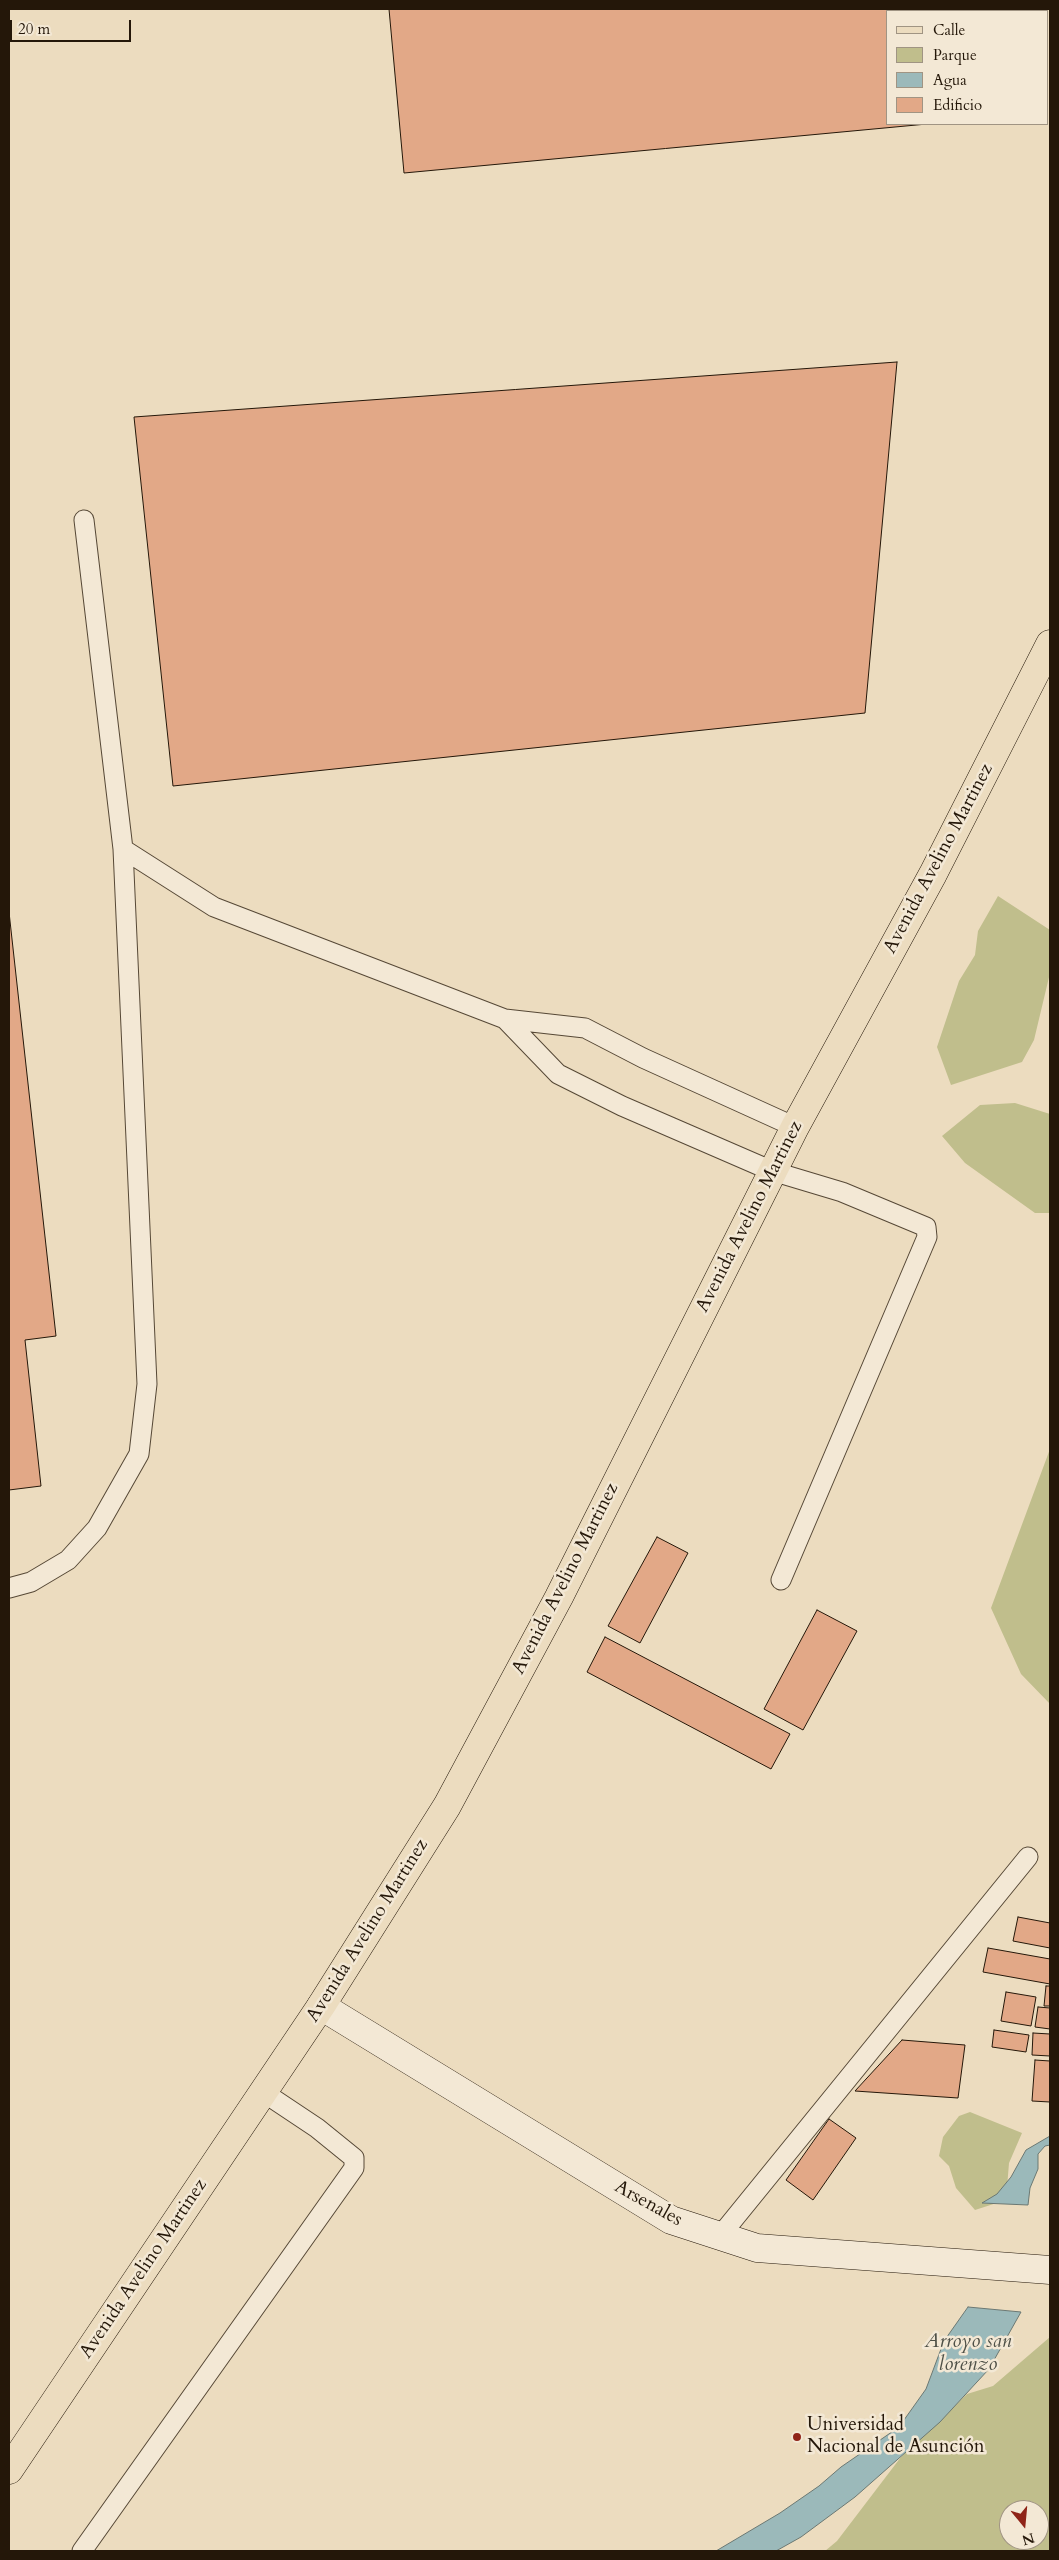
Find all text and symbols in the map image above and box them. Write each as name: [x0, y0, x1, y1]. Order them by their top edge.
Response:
scale bar: [12, 10, 134, 42]
legend: [886, 10, 1049, 125]
text: 20 m: [18, 19, 50, 39]
text: Calle: [933, 20, 965, 40]
text: Parque: [933, 45, 977, 65]
text: Agua: [933, 70, 967, 90]
text: Edificio: [933, 95, 982, 115]
street label: Avenida Avelino Martinez: [879, 760, 999, 958]
street label: Avenida Avelino Martinez: [692, 1117, 808, 1317]
street label: Avenida Avelino Martinez: [508, 1479, 624, 1679]
street label: Avenida Avelino Martinez: [302, 1835, 434, 2027]
street label: Avenida Avelino Martinez: [75, 2175, 213, 2363]
street label: Arsenales: [610, 2176, 686, 2232]
water label: Arroyo san lorenzo: [925, 2330, 1011, 2377]
place label: Universidad Nacional de Asunción: [807, 2415, 985, 2459]
marker: Universidad Nacional de Asunción: [791, 2431, 803, 2443]
north arrow: [999, 2500, 1049, 2550]
text: N: [1020, 2528, 1037, 2550]

